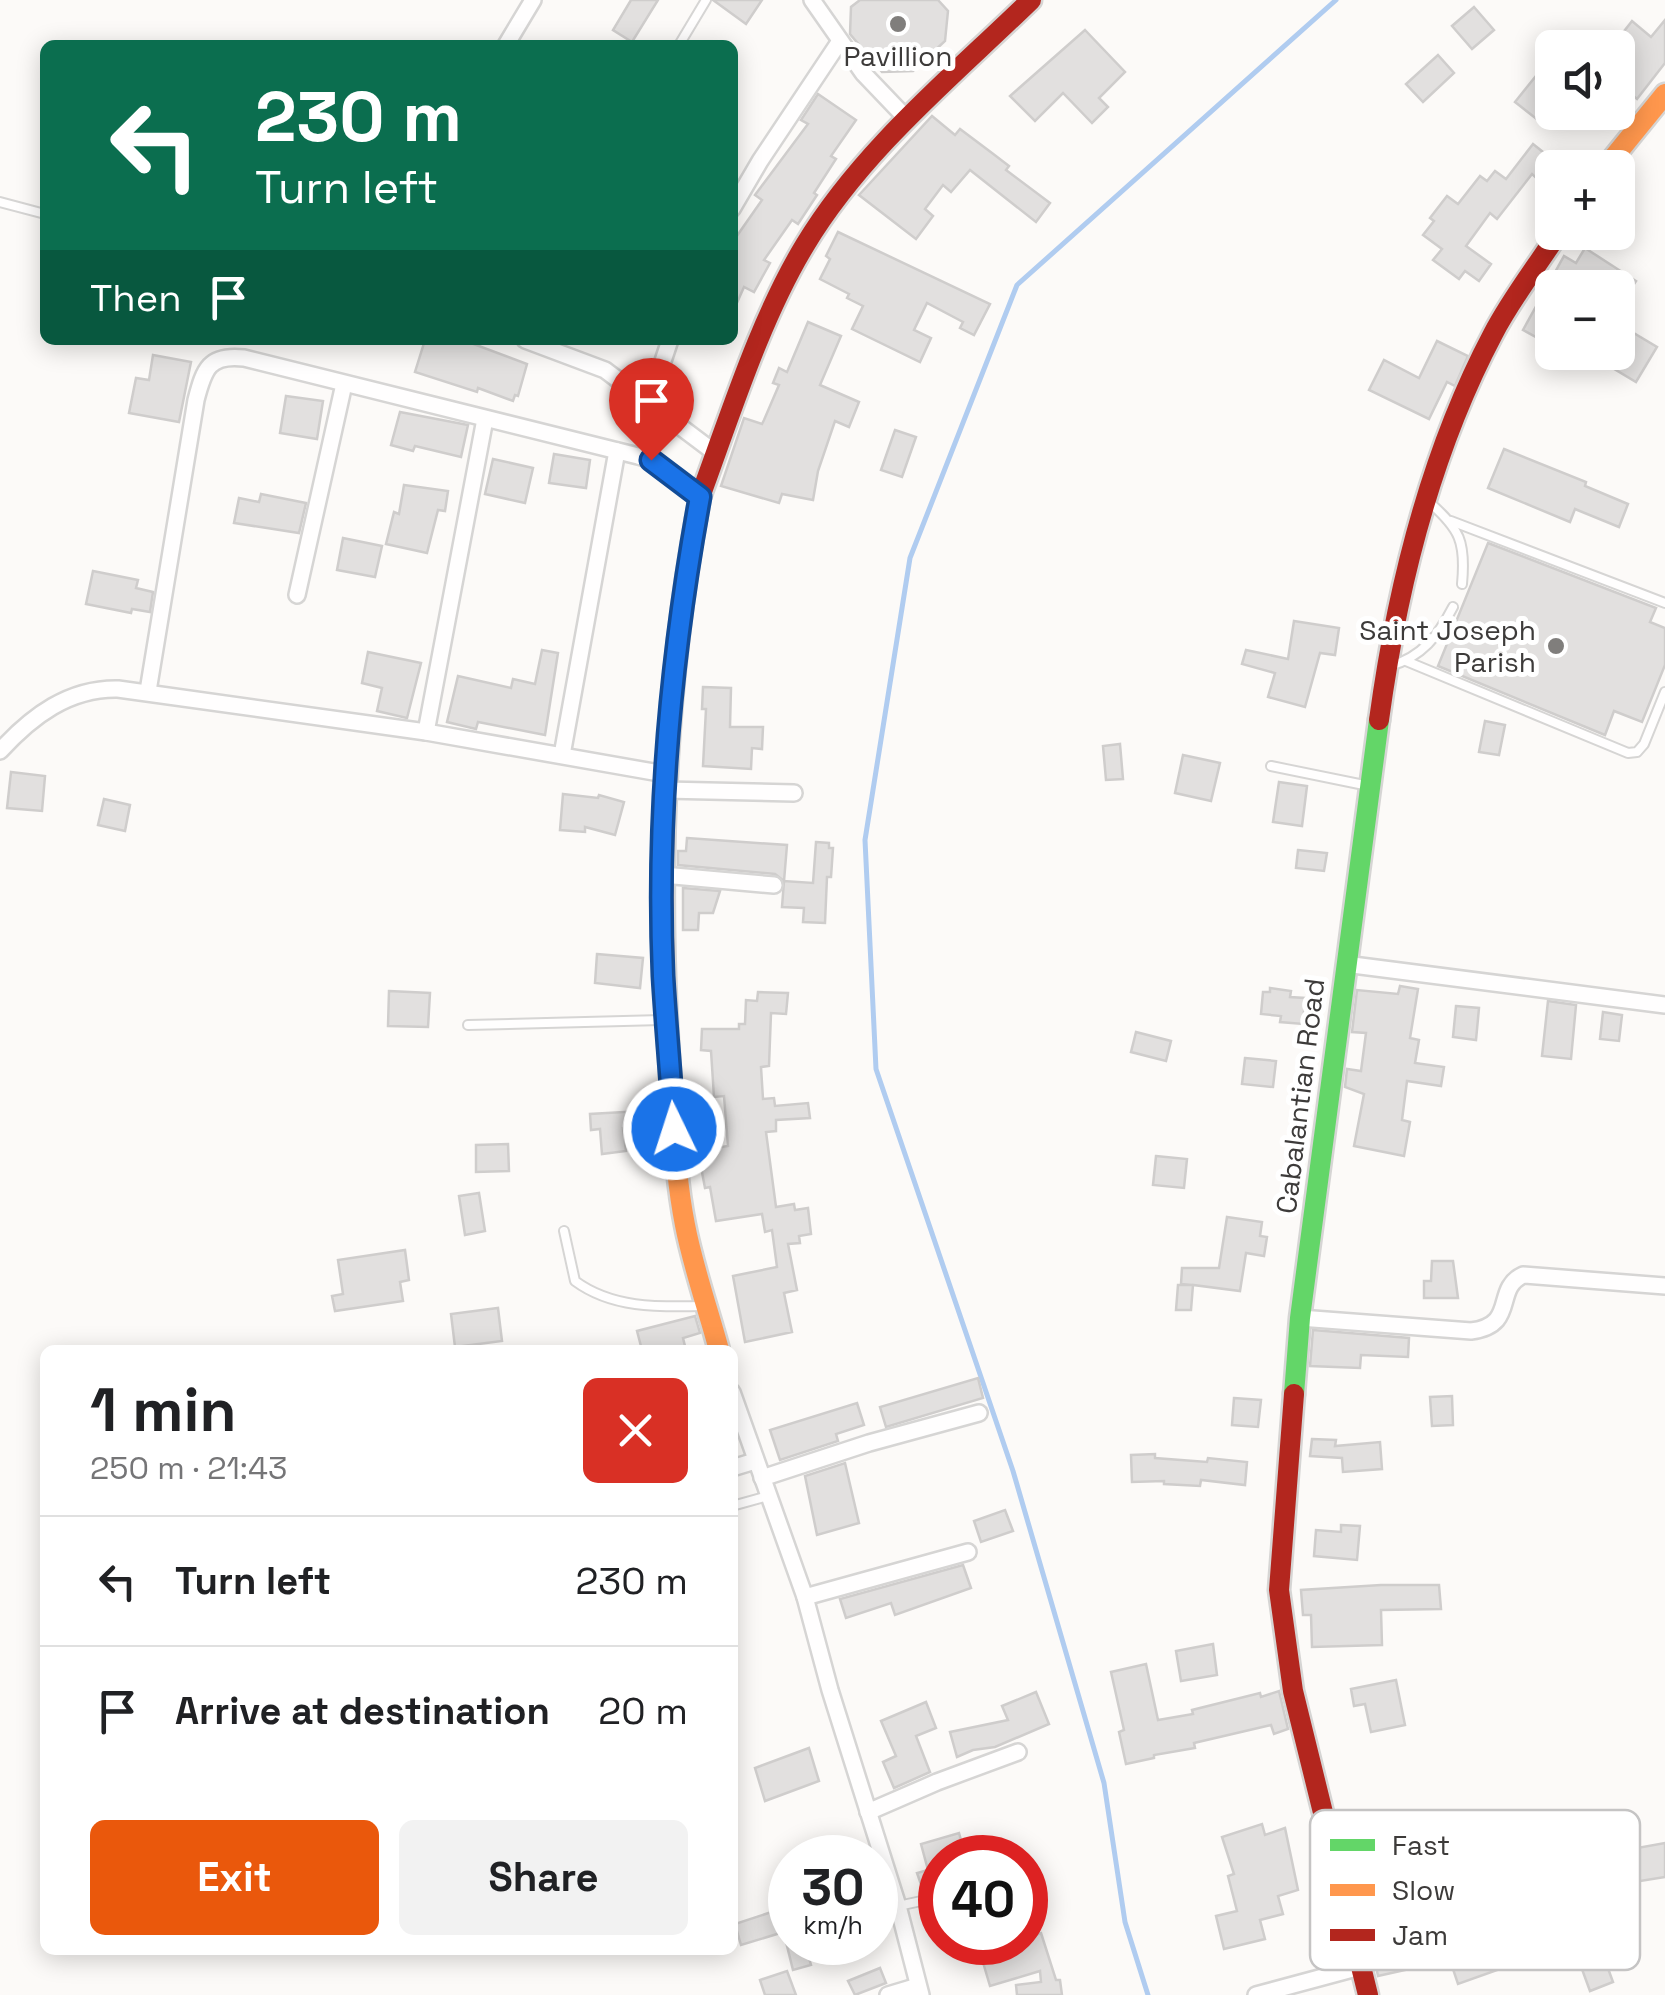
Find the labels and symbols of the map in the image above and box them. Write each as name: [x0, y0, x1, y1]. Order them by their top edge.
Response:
marker: Pavillion: [887, 13, 909, 35]
place label: Pavillion: [844, 38, 952, 74]
pin: [609, 358, 694, 461]
place label: Saint Joseph Parish: [1359, 612, 1536, 680]
marker: Saint Joseph Parish: [1545, 635, 1567, 657]
street label: Cabalantian Road: [1268, 976, 1332, 1216]
position arrow: [622, 1077, 726, 1181]
legend: [1310, 1810, 1640, 1970]
text: Fast: [1392, 1827, 1450, 1863]
speed limit sign: 40: [918, 1835, 1048, 1965]
text: Slow: [1392, 1872, 1455, 1908]
text: Jam: [1392, 1917, 1448, 1953]

